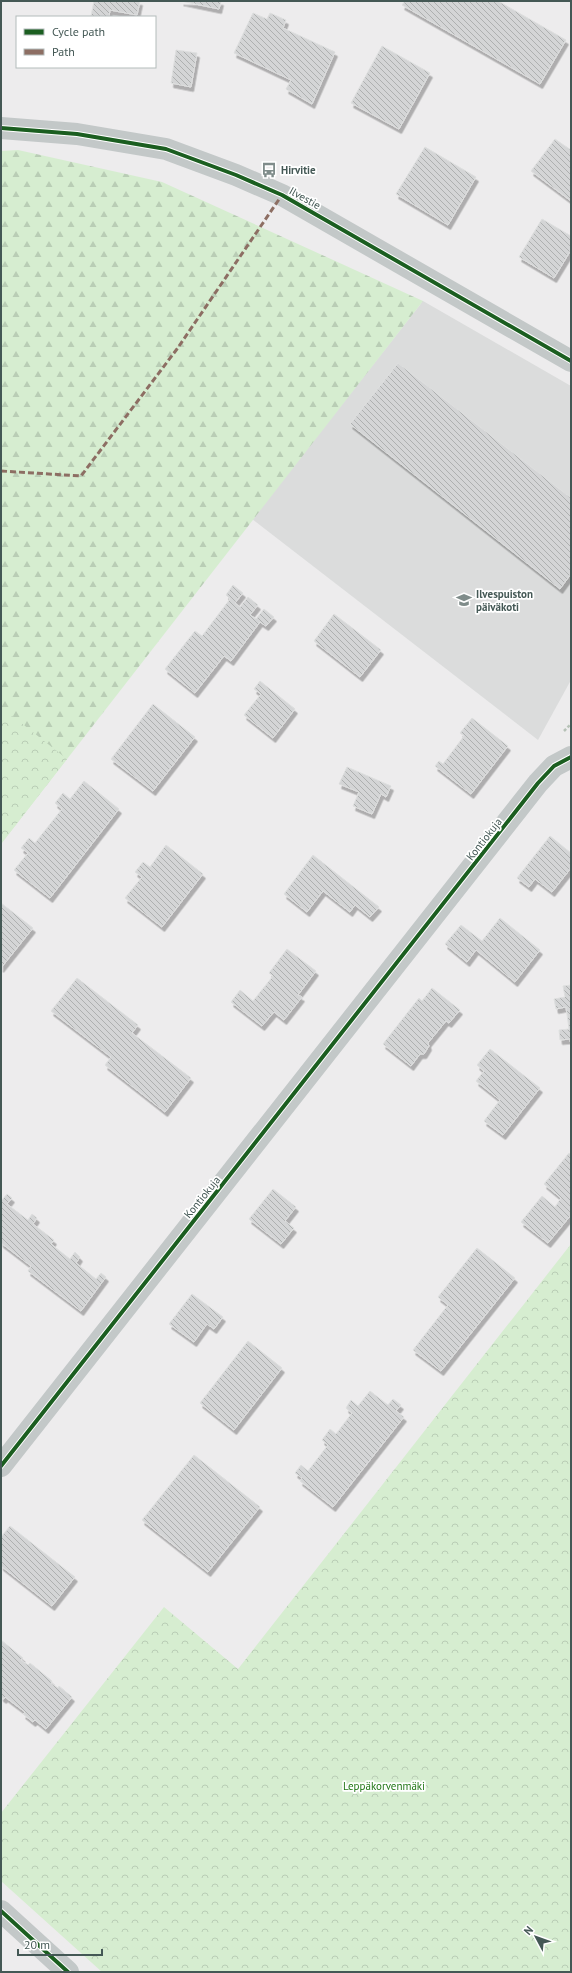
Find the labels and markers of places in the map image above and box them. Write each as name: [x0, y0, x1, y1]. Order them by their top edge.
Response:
bus stop icon: Hirvitie: [260, 161, 278, 179]
place label: Hirvitie: [281, 163, 316, 177]
place label: Ilvespuiston päiväkoti: [476, 587, 533, 614]
school or university icon: Ilvespuiston päiväkoti: [455, 591, 473, 609]

